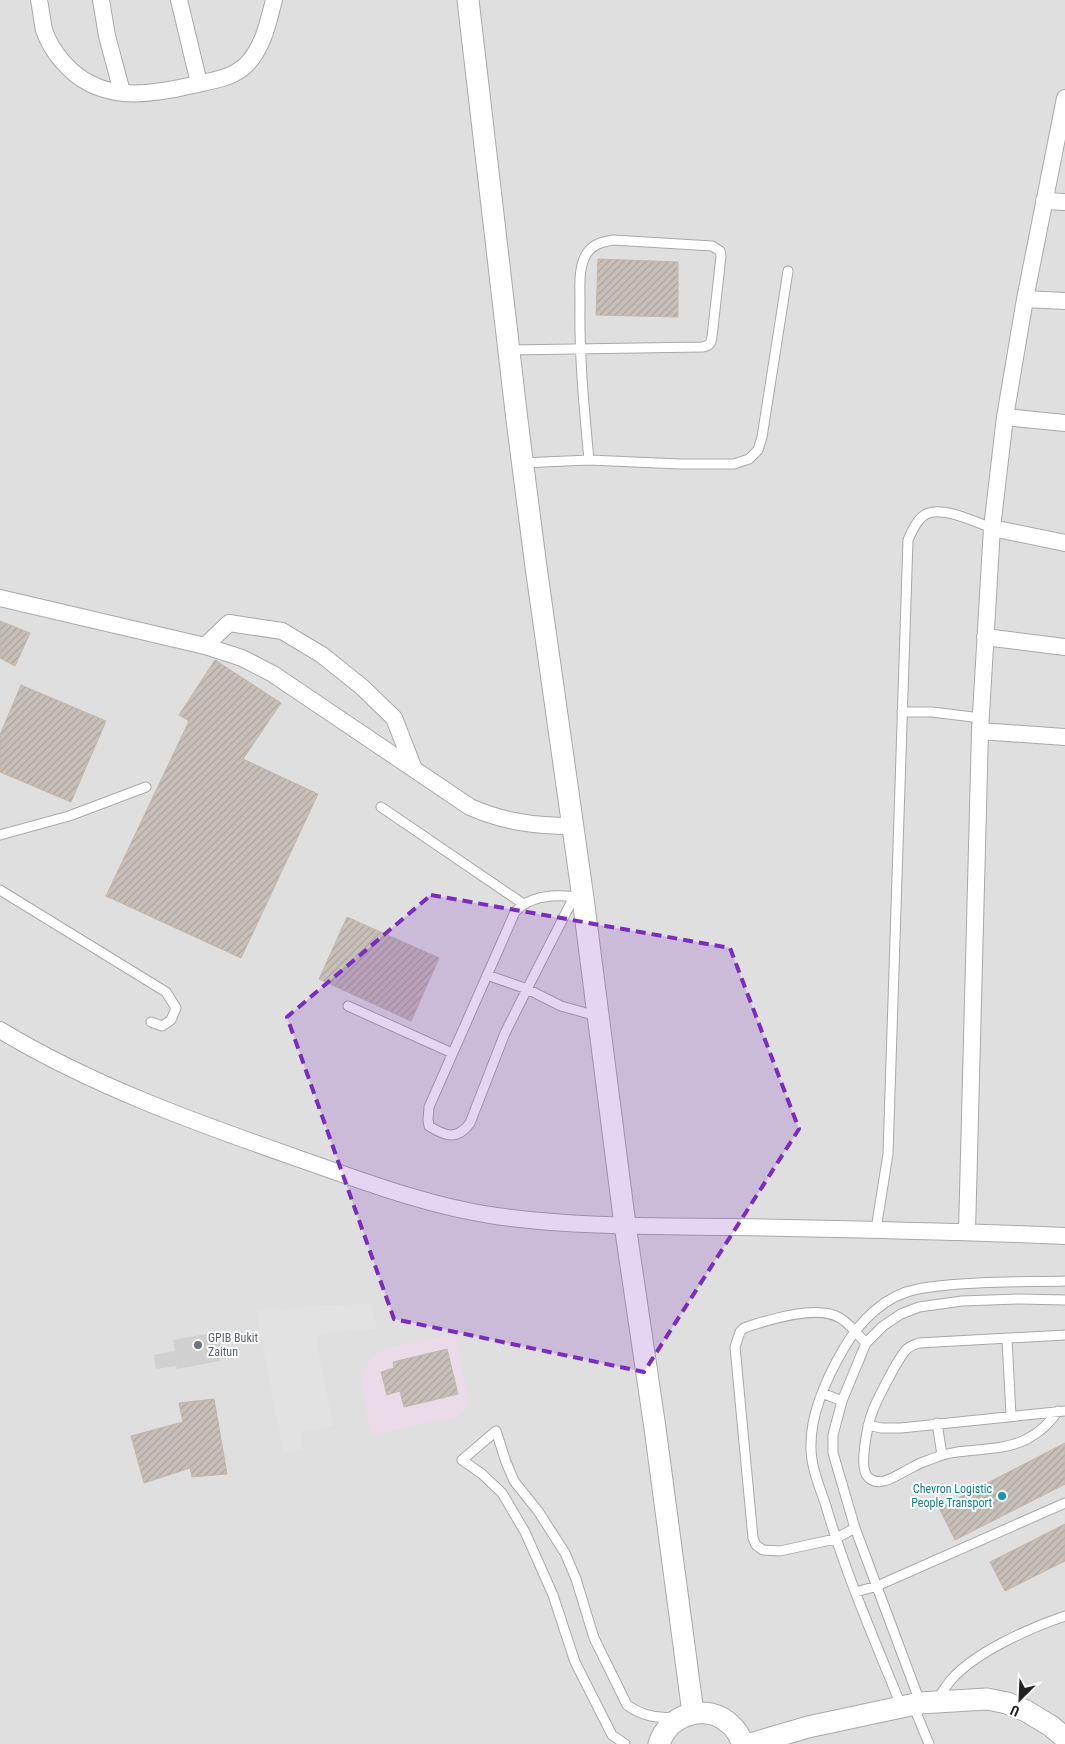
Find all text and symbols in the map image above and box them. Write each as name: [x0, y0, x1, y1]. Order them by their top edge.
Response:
place label: GPIB Bukit Zaitun: [208, 1331, 259, 1359]
marker: GPIB Bukit Zaitun: [192, 1339, 204, 1351]
place label: Chevron Logistic People Transport: [911, 1482, 992, 1510]
marker: Chevron Logistic People Transport: [996, 1490, 1008, 1502]
north arrow: [995, 1674, 1045, 1724]
text: U: [1008, 1702, 1022, 1720]

